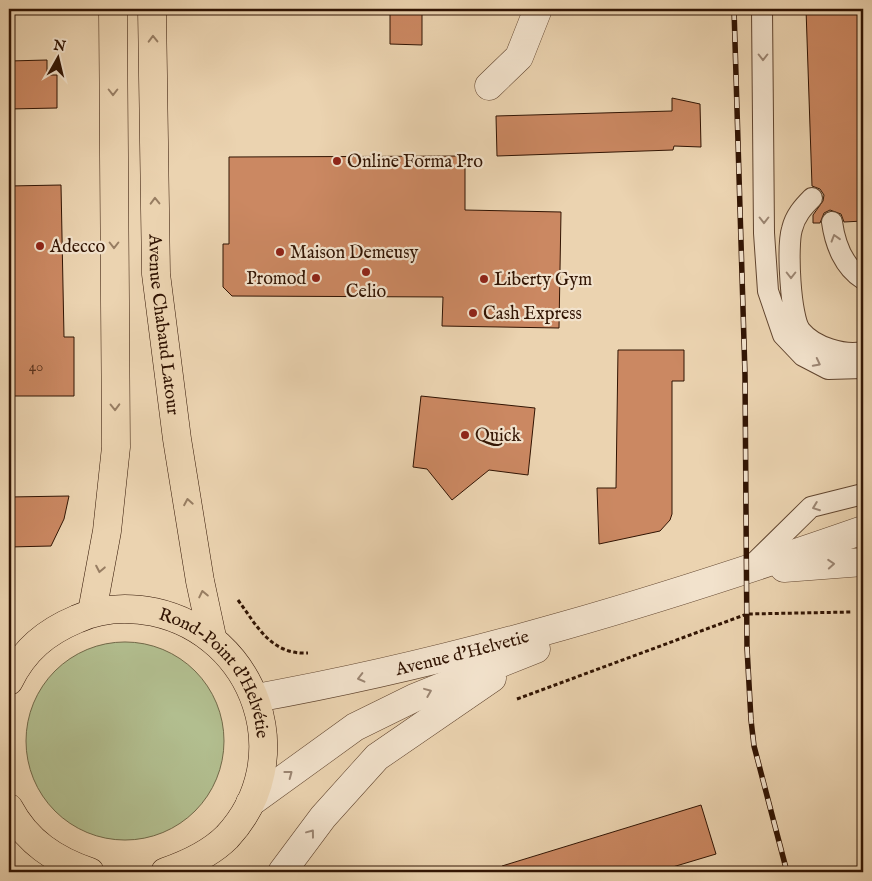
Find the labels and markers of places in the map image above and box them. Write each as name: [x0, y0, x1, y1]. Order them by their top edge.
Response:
place label: Online Forma Pro: [347, 151, 483, 174]
marker: Online Forma Pro: [331, 155, 343, 167]
place label: Adecco: [49, 236, 105, 259]
marker: Adecco: [34, 240, 46, 252]
place label: Maison Demeusy: [290, 242, 418, 265]
marker: Maison Demeusy: [274, 246, 286, 258]
marker: Celio: [360, 266, 372, 278]
place label: Promod: [246, 268, 306, 291]
place label: Liberty Gym: [494, 269, 592, 292]
marker: Promod: [310, 272, 322, 284]
marker: Liberty Gym: [478, 273, 490, 285]
place label: Celio: [346, 281, 387, 304]
place label: Cash Express: [483, 303, 582, 326]
marker: Cash Express: [467, 307, 479, 319]
place label: Quick: [475, 425, 522, 448]
marker: Quick: [459, 429, 471, 441]

